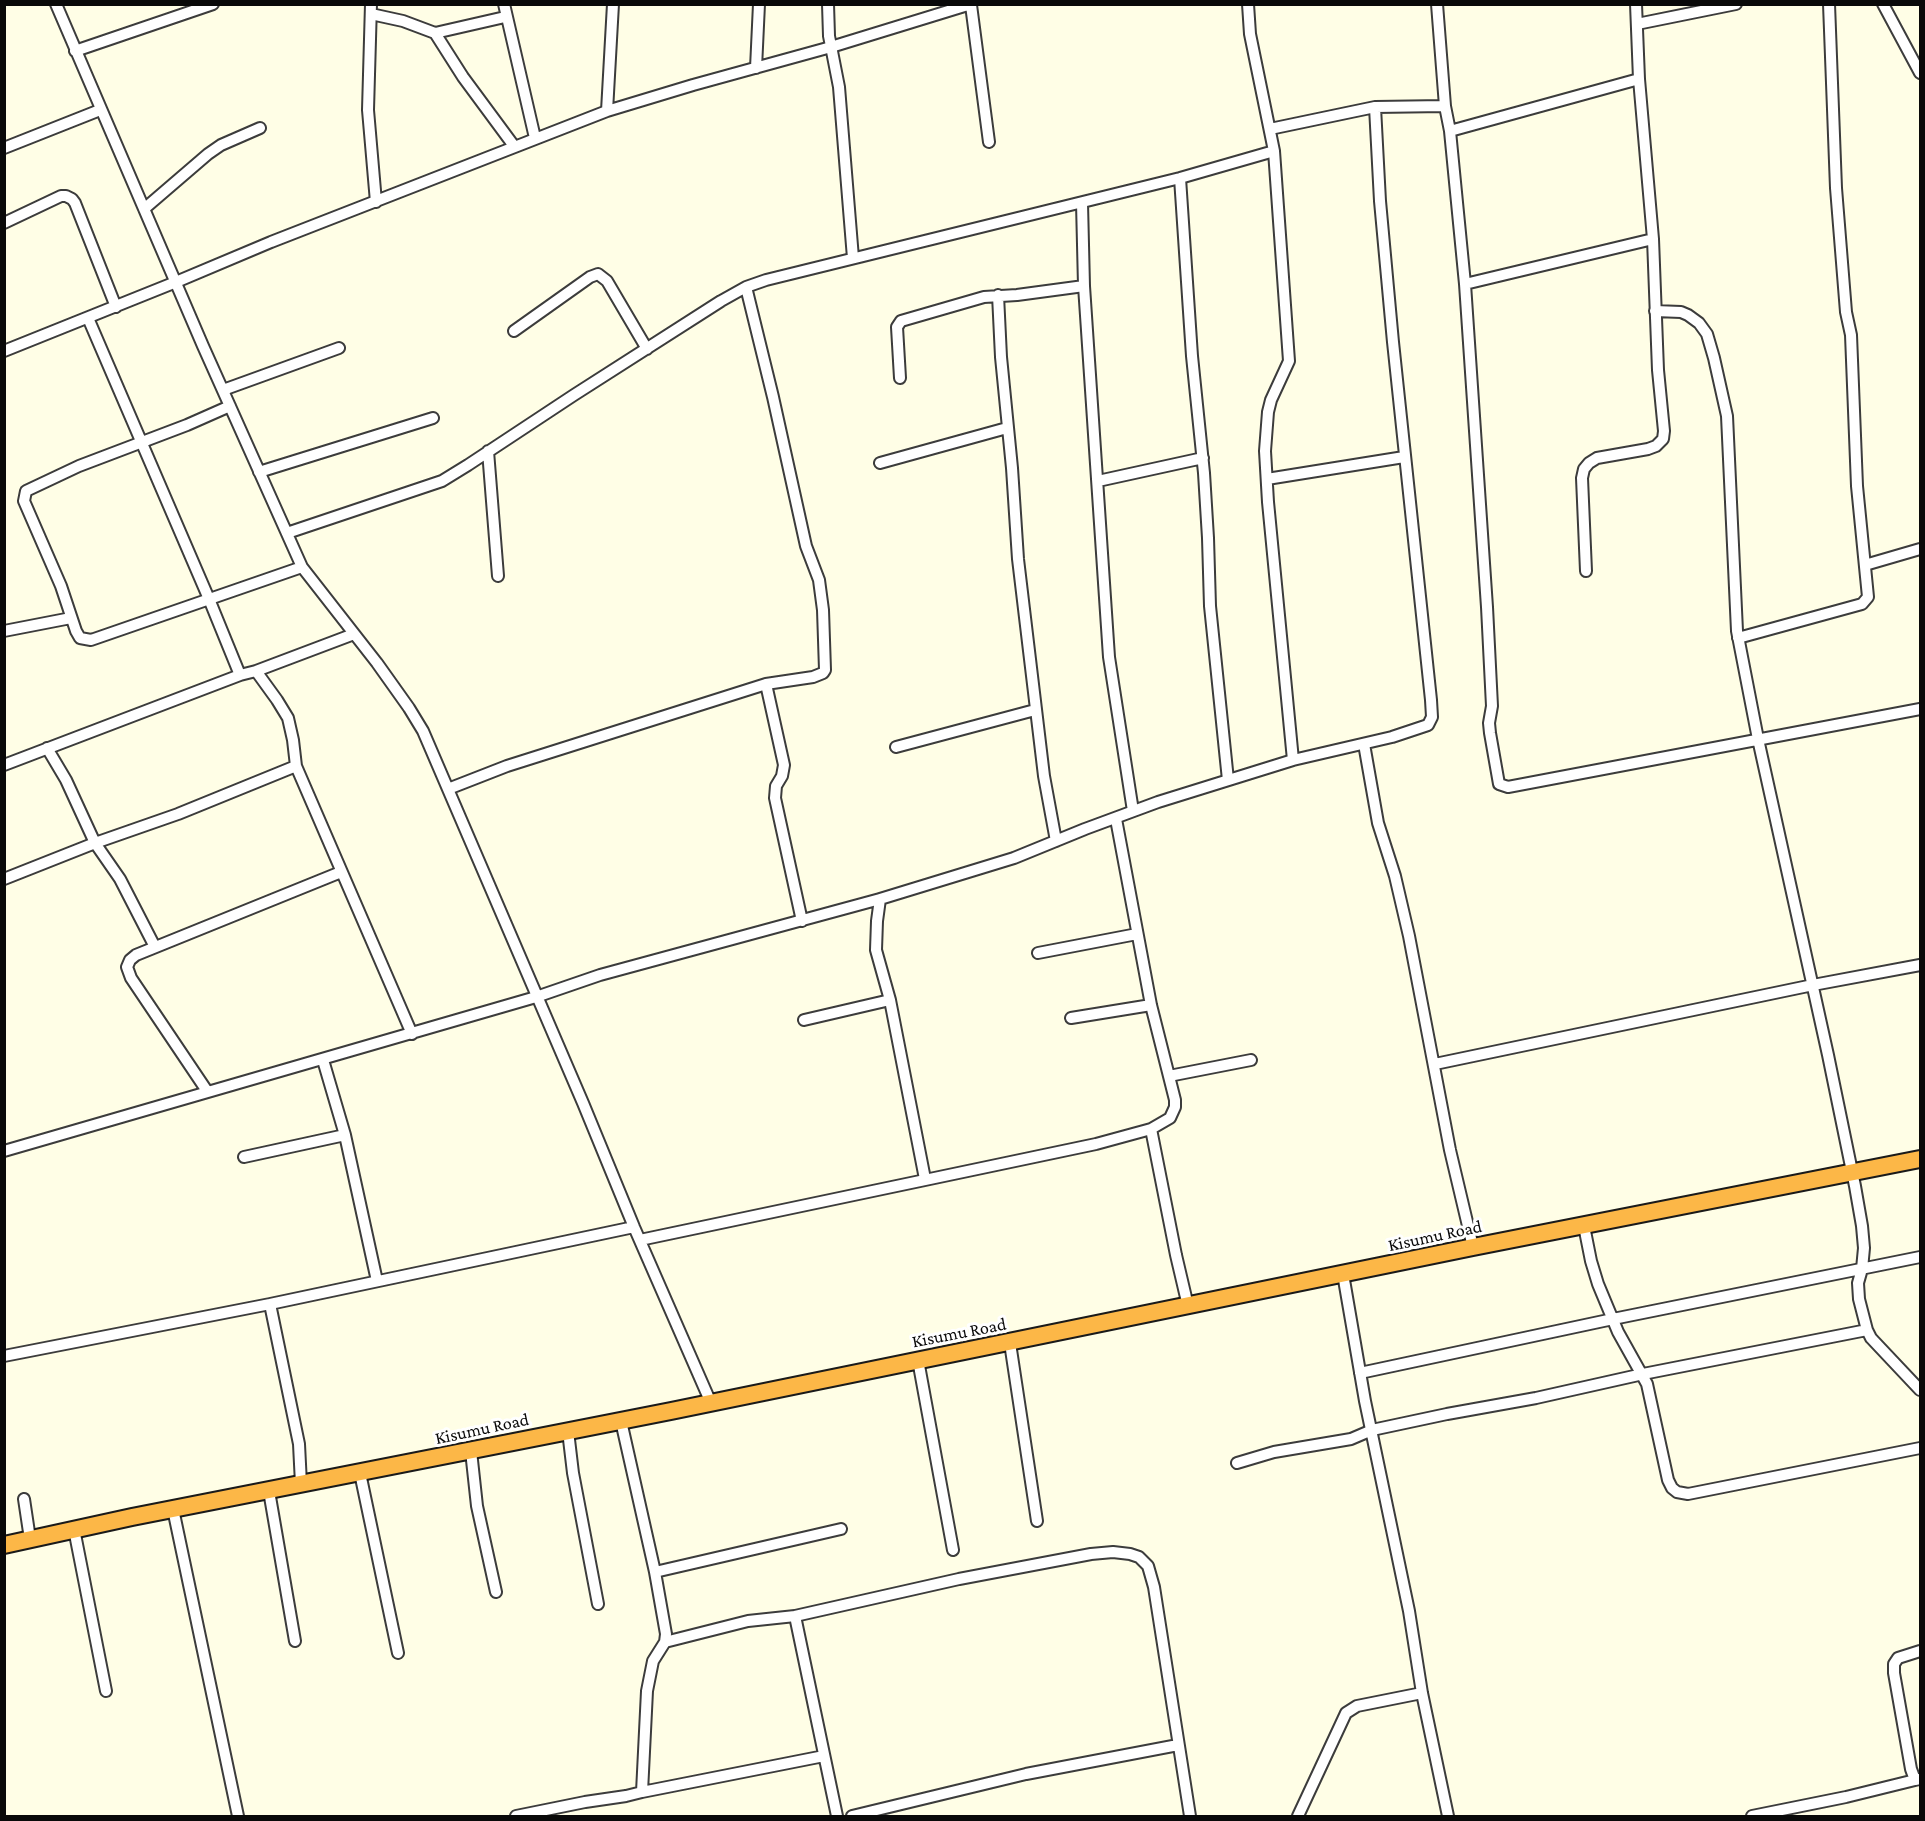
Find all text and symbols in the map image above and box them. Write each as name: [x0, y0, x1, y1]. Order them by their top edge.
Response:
street label: Kisumu Road: [1386, 1216, 1484, 1256]
street label: Kisumu Road: [910, 1313, 1008, 1353]
street label: Kisumu Road: [433, 1409, 531, 1449]

